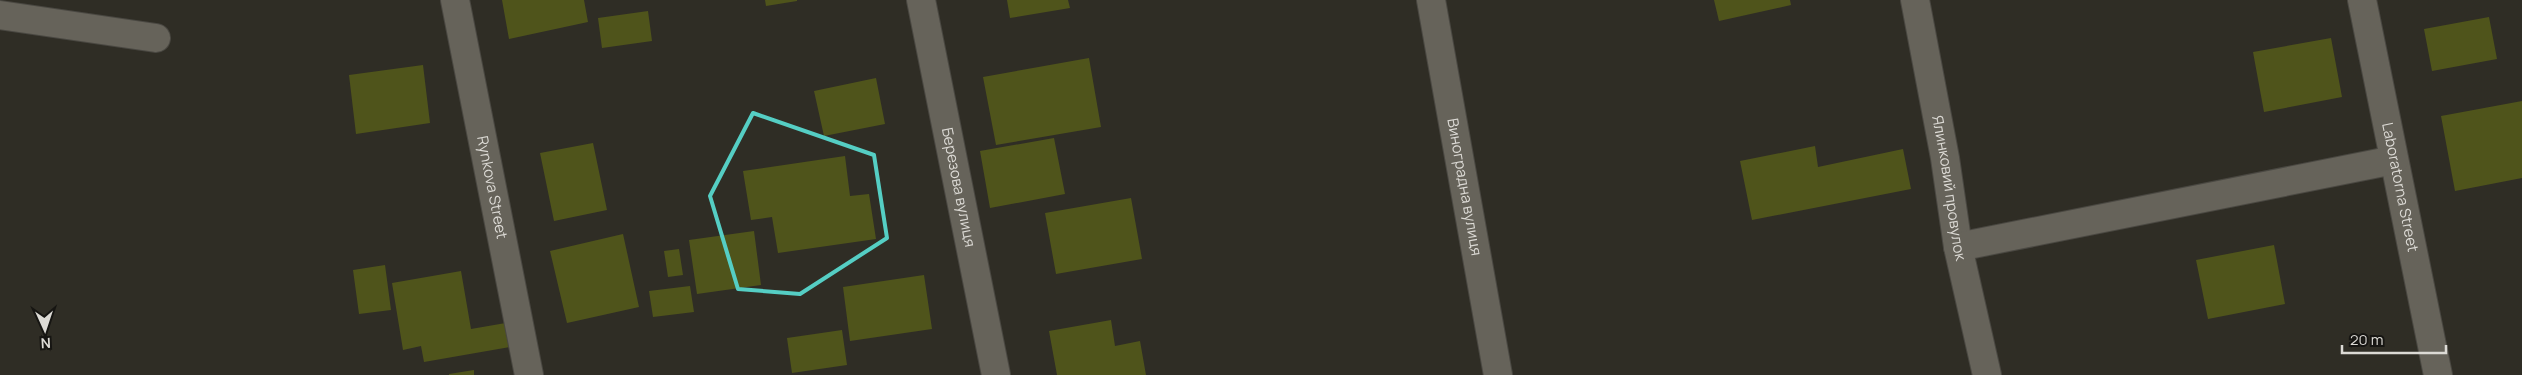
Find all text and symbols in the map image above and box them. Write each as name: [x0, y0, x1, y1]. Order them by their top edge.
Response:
street label: Ялинковий провулок: [1927, 113, 1972, 263]
street label: Виноградна вулиця: [1442, 117, 1488, 257]
street label: Laboratorna Street: [2377, 121, 2424, 254]
street label: Березова вулиця: [937, 126, 981, 249]
street label: Rynkova Street: [472, 134, 513, 241]
north arrow: [20, 305, 70, 355]
scale bar: [2342, 322, 2446, 354]
text: 20 m: [2350, 329, 2383, 350]
text: N: [40, 334, 51, 353]

